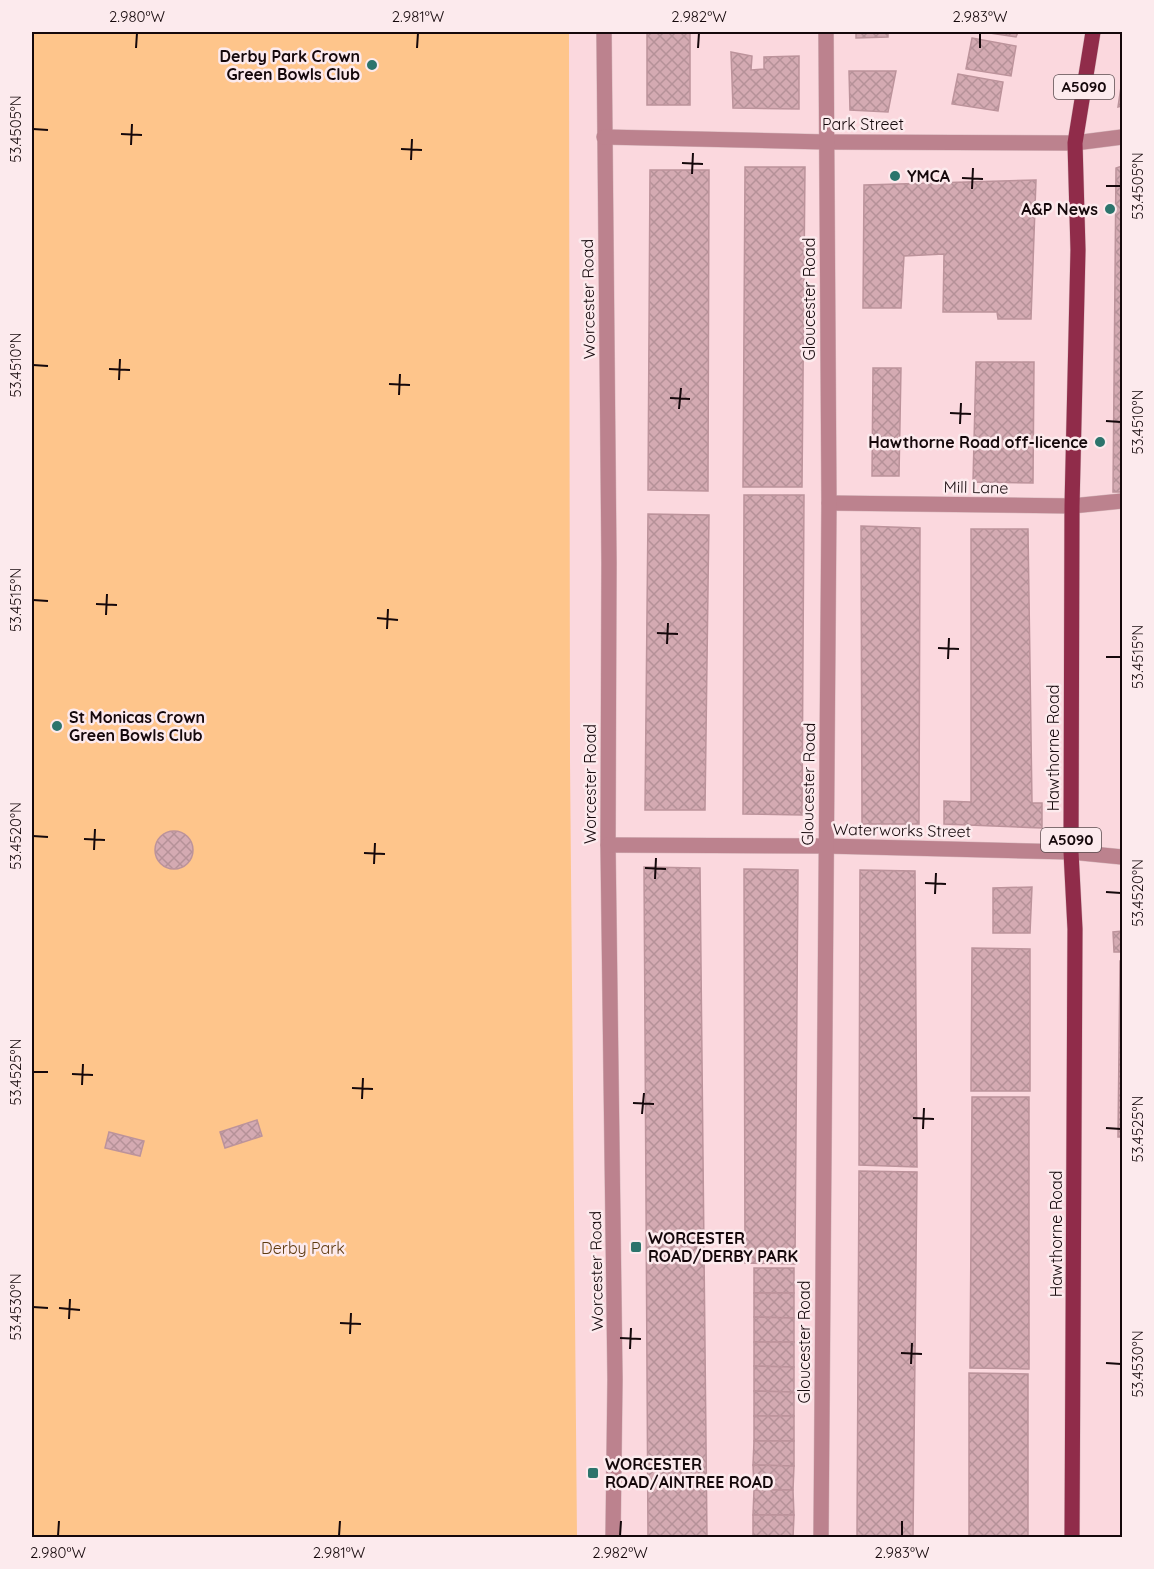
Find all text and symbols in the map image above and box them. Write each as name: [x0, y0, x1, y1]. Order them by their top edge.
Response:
text: 2.980°W: [109, 7, 165, 26]
text: 2.981°W: [392, 7, 445, 26]
text: 2.982°W: [671, 7, 727, 26]
text: 2.983°W: [953, 7, 1008, 26]
place label: Derby Park Crown Green Bowls Club: [220, 46, 360, 84]
marker: Derby Park Crown Green Bowls Club: [365, 58, 379, 72]
road number: A5090: [1054, 75, 1114, 99]
text: 53.4505°N: [6, 95, 25, 163]
street label: Park Street: [822, 114, 904, 134]
text: 53.4505°N: [1128, 152, 1147, 220]
place label: YMCA: [907, 166, 951, 186]
marker: YMCA: [888, 169, 902, 183]
place label: A&P News: [1021, 199, 1098, 219]
marker: A&P News: [1103, 202, 1117, 216]
street label: Gloucester Road: [799, 238, 819, 360]
street label: Worcester Road: [577, 239, 599, 359]
text: 53.4510°N: [6, 333, 25, 397]
text: 53.4510°N: [1128, 390, 1147, 454]
place label: Hawthorne Road off-licence: [868, 432, 1088, 452]
marker: Hawthorne Road off-licence: [1093, 435, 1107, 449]
street label: Mill Lane: [943, 476, 1009, 498]
text: 53.4515°N: [6, 568, 25, 632]
text: 53.4515°N: [1128, 625, 1147, 689]
street label: Hawthorne Road: [1043, 685, 1063, 811]
place label: St Monicas Crown Green Bowls Club: [69, 707, 205, 745]
marker: St Monicas Crown Green Bowls Club: [50, 719, 64, 733]
street label: Gloucester Road: [797, 722, 819, 846]
street label: Worcester Road: [580, 724, 600, 844]
text: 53.4520°N: [6, 802, 25, 870]
street label: Waterworks Street: [833, 819, 971, 841]
road number: A5090: [1041, 828, 1101, 852]
text: 53.4520°N: [1128, 859, 1147, 927]
text: 53.4525°N: [6, 1039, 25, 1105]
text: 53.4525°N: [1128, 1096, 1147, 1162]
street label: Hawthorne Road: [1046, 1171, 1066, 1297]
street label: Worcester Road: [585, 1211, 607, 1331]
place label: WORCESTER ROAD/DERBY PARK: [648, 1228, 798, 1266]
park label: Derby Park: [261, 1238, 345, 1258]
marker: WORCESTER ROAD/DERBY PARK: [629, 1240, 643, 1254]
text: 53.4530°N: [6, 1273, 25, 1341]
street label: Gloucester Road: [794, 1281, 814, 1403]
text: 53.4530°N: [1128, 1330, 1147, 1398]
place label: WORCESTER ROAD/AINTREE ROAD: [605, 1454, 773, 1492]
marker: WORCESTER ROAD/AINTREE ROAD: [586, 1466, 600, 1480]
text: 2.980°W: [30, 1543, 86, 1562]
text: 2.981°W: [313, 1543, 366, 1562]
text: 2.982°W: [592, 1543, 648, 1562]
text: 2.983°W: [875, 1543, 930, 1562]

